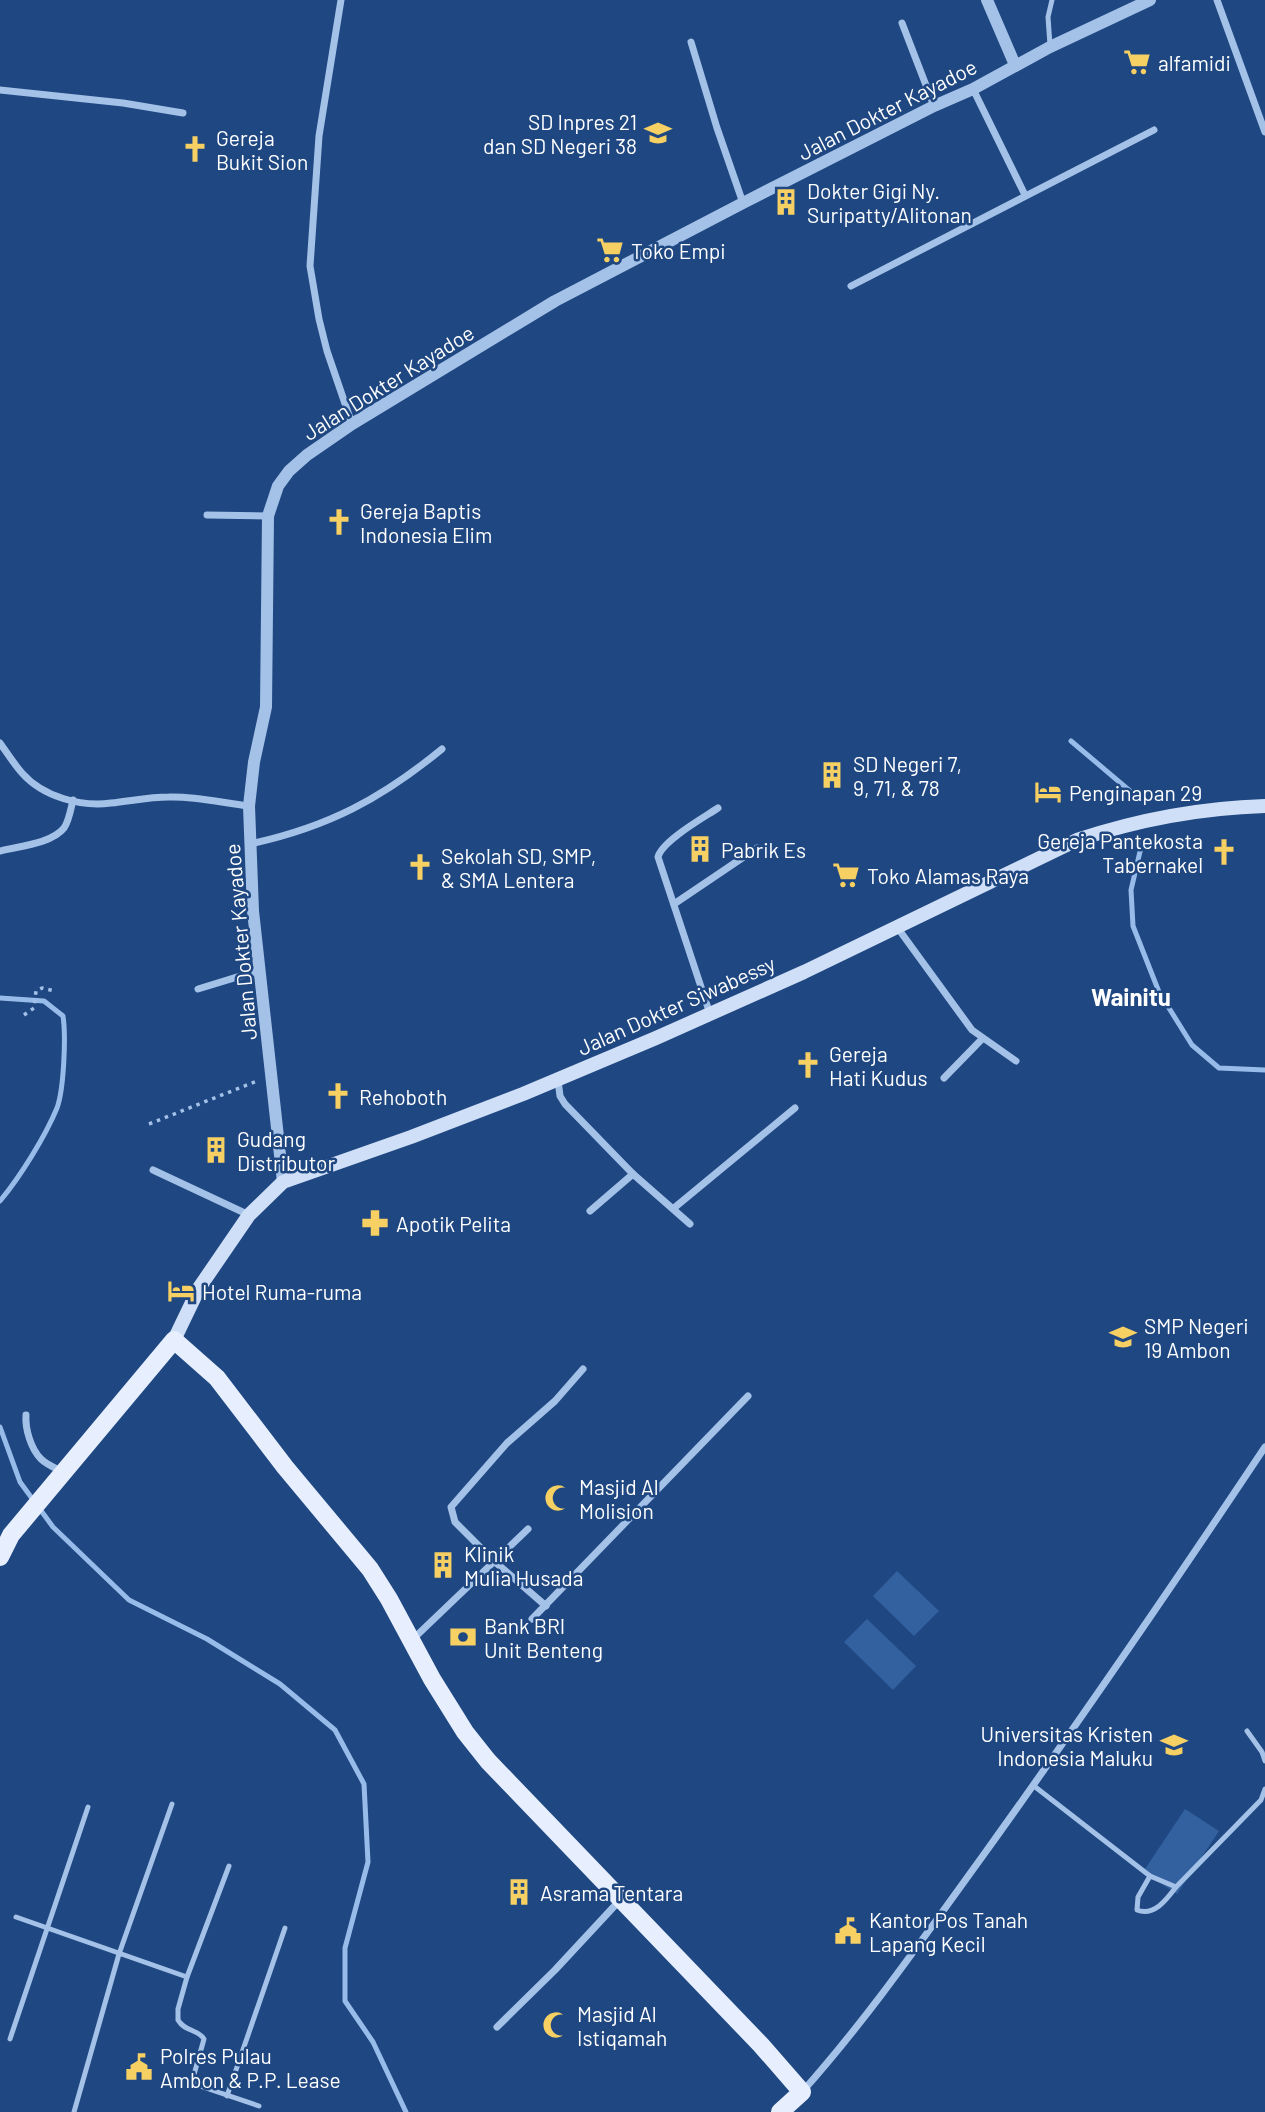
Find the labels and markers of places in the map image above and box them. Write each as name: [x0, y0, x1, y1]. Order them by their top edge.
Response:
supermarket icon: alfamidi: [1122, 47, 1152, 77]
place label: alfamidi: [1158, 50, 1231, 75]
place label: SD Inpres 21 dan SD Negeri 38: [483, 109, 637, 158]
school or university icon: SD Inpres 21 dan SD Negeri 38: [643, 118, 673, 148]
place label: Gereja Bukit Sion: [216, 125, 308, 174]
church icon: Gereja Bukit Sion: [180, 134, 210, 164]
place label: Dokter Gigi Ny. Suripatty/Alitonan: [807, 178, 972, 227]
building icon: Dokter Gigi Ny. Suripatty/Alitonan: [771, 187, 801, 217]
supermarket icon: Toko Empi: [595, 235, 625, 265]
place label: Toko Empi: [631, 238, 726, 263]
place label: Gereja Baptis Indonesia Elim: [360, 498, 492, 547]
church icon: Gereja Baptis Indonesia Elim: [324, 507, 354, 537]
place label: SD Negeri 7, 9, 71, & 78: [853, 751, 962, 800]
building icon: SD Negeri 7, 9, 71, & 78: [817, 760, 847, 790]
hotel icon: Penginapan 29: [1033, 777, 1063, 807]
place label: Penginapan 29: [1069, 780, 1202, 805]
place label: Gereja Pantekosta Tabernakel: [1037, 828, 1203, 877]
building icon: Pabrik Es: [685, 834, 715, 864]
place label: Pabrik Es: [721, 837, 806, 862]
church icon: Gereja Pantekosta Tabernakel: [1209, 837, 1239, 867]
place label: Sekolah SD, SMP, & SMA Lentera: [441, 843, 596, 892]
church icon: Sekolah SD, SMP, & SMA Lentera: [405, 852, 435, 882]
supermarket icon: Toko Alamas Raya: [831, 860, 861, 890]
place label: Toko Alamas Raya: [867, 863, 1029, 888]
place label: Gereja Hati Kudus: [829, 1041, 928, 1090]
church icon: Gereja Hati Kudus: [793, 1050, 823, 1080]
church icon: Rehoboth: [323, 1081, 353, 1111]
place label: Rehoboth: [359, 1084, 447, 1109]
place label: Gudang Distributor: [237, 1126, 336, 1175]
building icon: Gudang Distributor: [201, 1135, 231, 1165]
pharmacy icon: Apotik Pelita: [360, 1208, 390, 1238]
place label: Apotik Pelita: [396, 1211, 511, 1236]
hotel icon: Hotel Ruma-ruma: [166, 1276, 196, 1306]
place label: Hotel Ruma-ruma: [202, 1279, 362, 1304]
place label: SMP Negeri 19 Ambon: [1144, 1313, 1249, 1362]
school or university icon: SMP Negeri 19 Ambon: [1108, 1322, 1138, 1352]
place label: Masjid Al Molision: [579, 1474, 659, 1523]
mosque icon: Masjid Al Molision: [543, 1483, 573, 1513]
place label: Klinik Mulia Husada: [464, 1541, 583, 1590]
building icon: Klinik Mulia Husada: [428, 1550, 458, 1580]
place label: Bank BRI Unit Benteng: [484, 1613, 603, 1662]
bank icon: Bank BRI Unit Benteng: [448, 1622, 478, 1652]
place label: Universitas Kristen Indonesia Maluku: [980, 1721, 1153, 1770]
school or university icon: Universitas Kristen Indonesia Maluku: [1159, 1730, 1189, 1760]
building icon: Asrama Tentara: [504, 1877, 534, 1907]
place label: Asrama Tentara: [540, 1880, 683, 1905]
place label: Kantor Pos Tanah Lapang Kecil: [869, 1907, 1028, 1956]
public building icon: Kantor Pos Tanah Lapang Kecil: [833, 1916, 863, 1946]
place label: Masjid Al Istiqamah: [577, 2001, 667, 2050]
mosque icon: Masjid Al Istiqamah: [541, 2010, 571, 2040]
place label: Polres Pulau Ambon & P.P. Lease: [160, 2043, 341, 2092]
public building icon: Polres Pulau Ambon & P.P. Lease: [124, 2052, 154, 2082]

